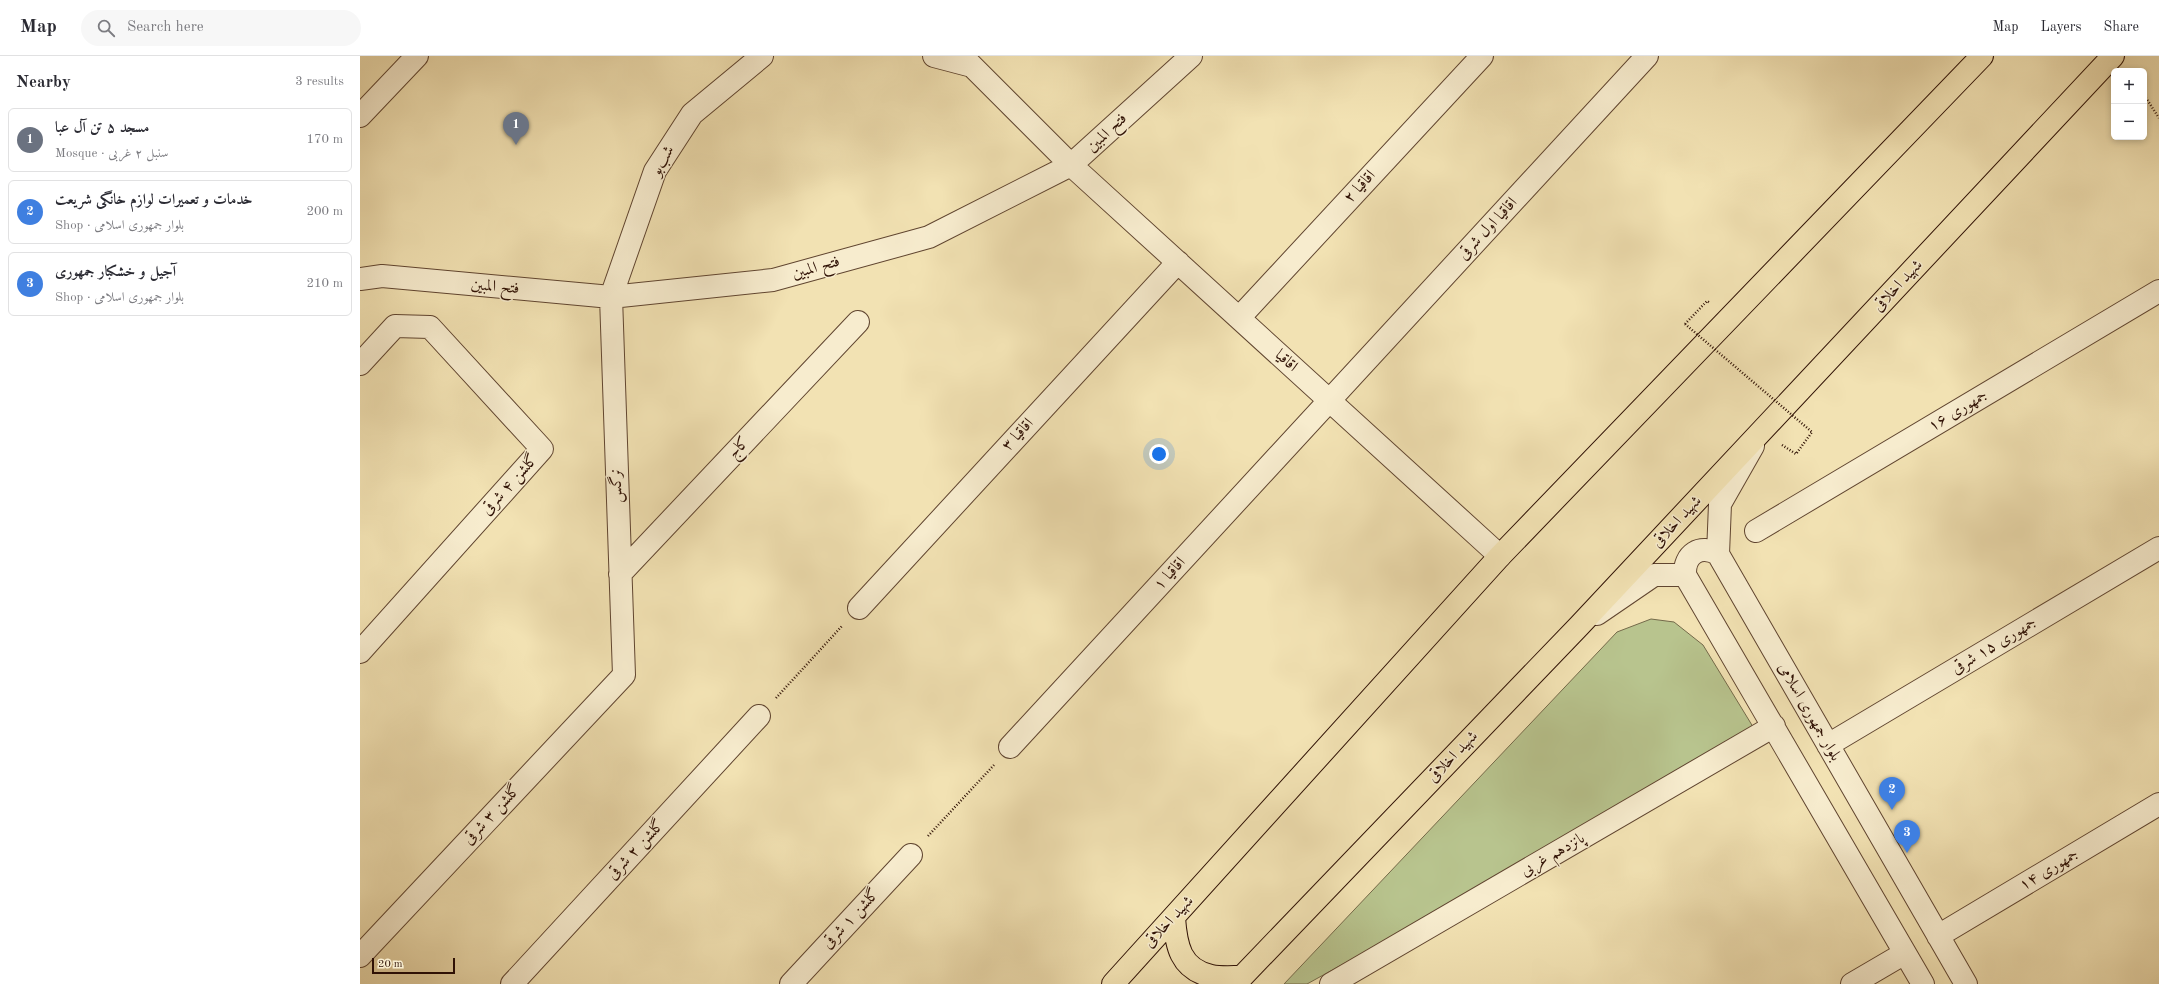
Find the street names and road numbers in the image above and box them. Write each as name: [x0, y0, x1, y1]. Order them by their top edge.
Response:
street label: فتح المبین: [1084, 111, 1134, 159]
street label: شب‌بو: [647, 143, 679, 181]
street label: اقاقیا ۲: [1341, 168, 1379, 206]
street label: اقاقیا اول شرقی: [1455, 194, 1521, 264]
street label: فتح المبین: [790, 254, 843, 287]
street label: شهید اخلاقی: [1869, 256, 1927, 316]
street label: فتح المبین: [470, 277, 520, 302]
street label: اقاقیا: [1272, 347, 1300, 375]
street label: جمهوری ۱۶: [1926, 387, 1991, 436]
street label: اقاقیا ۳: [999, 416, 1037, 454]
street label: کاج: [725, 433, 756, 465]
street label: گلشن ۴ شرقی: [477, 450, 543, 520]
street label: نرگس: [606, 469, 627, 503]
street label: شهید اخلاقی: [1648, 492, 1706, 552]
street label: اقاقیا ۱: [1151, 555, 1189, 593]
street label: جمهوری ۱۵ شرقی: [1948, 614, 2040, 678]
street label: بلوار جمهوری اسلامی: [1774, 660, 1844, 764]
street label: شهید اخلاقی: [1424, 728, 1482, 786]
street label: گلشن ۳ شرقی: [458, 780, 525, 849]
street label: گلشن ۲ شرقی: [602, 815, 669, 884]
street label: پانزدهم غربی: [1518, 830, 1592, 885]
street label: جمهوری ۱۴: [2017, 846, 2082, 895]
street label: گلشن ۱ شرقی: [817, 884, 884, 953]
street label: شهید اخلاقی: [1140, 892, 1198, 952]

